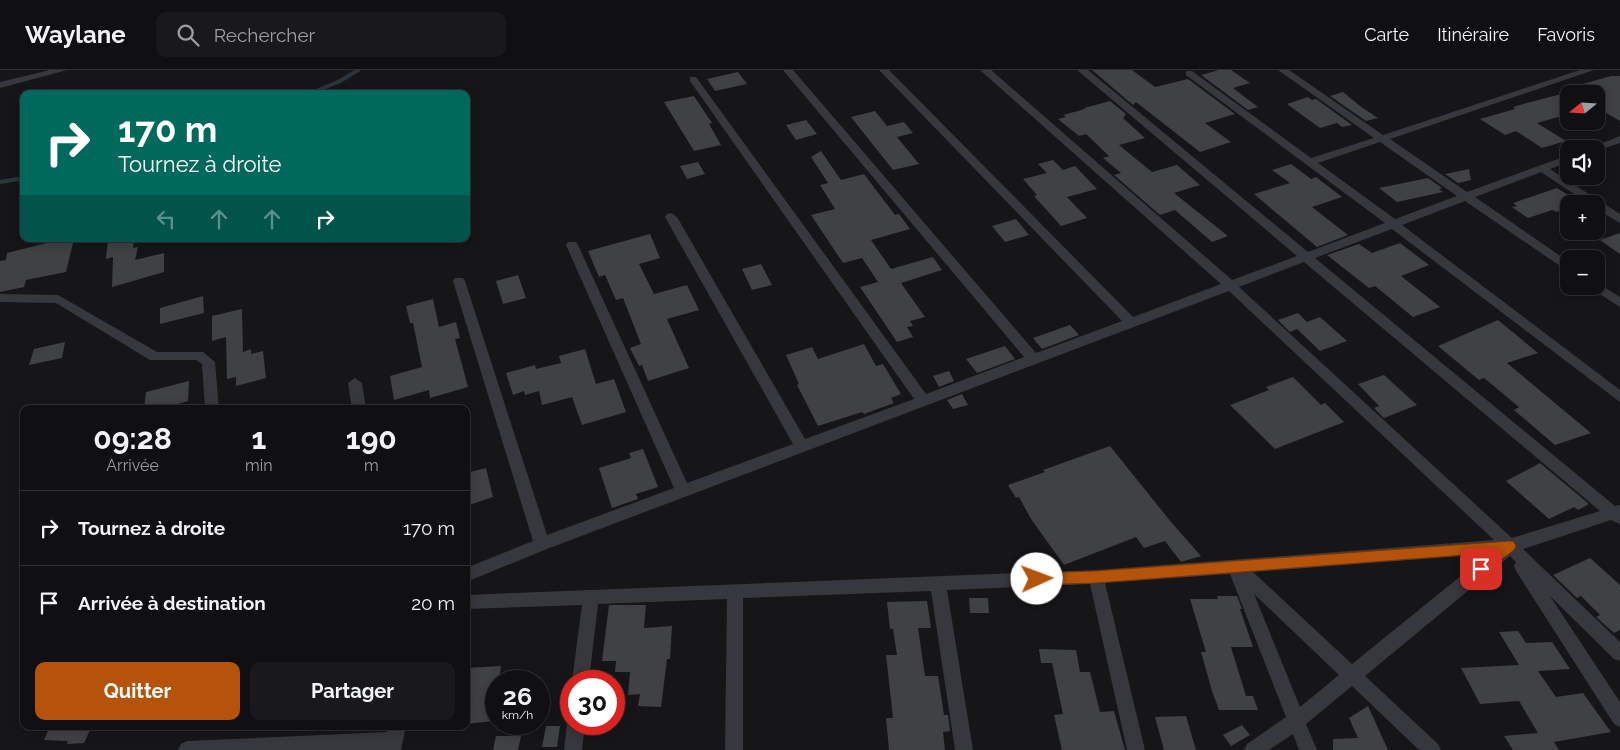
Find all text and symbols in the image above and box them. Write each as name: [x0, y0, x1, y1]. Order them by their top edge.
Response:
search box: [156, 12, 506, 57]
text: Waylane: [25, 20, 126, 49]
icon: search: [174, 21, 202, 49]
text: Rechercher: [214, 24, 315, 46]
text: Carte: [1364, 24, 1409, 45]
text: Itinéraire: [1437, 24, 1509, 45]
text: Favoris: [1537, 24, 1595, 45]
north arrow: [1560, 85, 1605, 130]
map controls: [1560, 85, 1605, 295]
text: 170 m: [118, 109, 217, 150]
icon: right: [35, 110, 100, 175]
button: sound: [1560, 140, 1605, 185]
text: Tournez à droite: [118, 151, 282, 177]
button: +: [1560, 195, 1605, 240]
icon: left: [152, 205, 180, 233]
icon: ahead: [205, 205, 233, 233]
icon: ahead: [258, 205, 286, 233]
icon: right: [311, 205, 339, 233]
button: −: [1560, 250, 1605, 295]
text: 09:28: [93, 421, 172, 456]
text: 1: [251, 421, 266, 456]
text: 190: [346, 421, 397, 456]
text: Arrivée: [106, 456, 159, 475]
text: min: [245, 456, 273, 475]
text: m: [364, 456, 379, 475]
icon: right: [35, 514, 63, 542]
text: Tournez à droite: [78, 517, 225, 539]
text: 170 m: [403, 517, 455, 539]
pin: [1460, 548, 1502, 590]
position arrow: [1010, 552, 1062, 604]
icon: arrive: [1467, 555, 1495, 583]
icon: arrive: [35, 589, 63, 617]
text: Arrivée à destination: [78, 592, 266, 614]
text: 20 m: [411, 592, 455, 614]
button: Quitter: [35, 662, 240, 720]
button: Partager: [250, 662, 455, 720]
speed limit sign: 30: [560, 670, 625, 735]
text: 26: [503, 681, 532, 711]
text: km/h: [502, 708, 533, 722]

